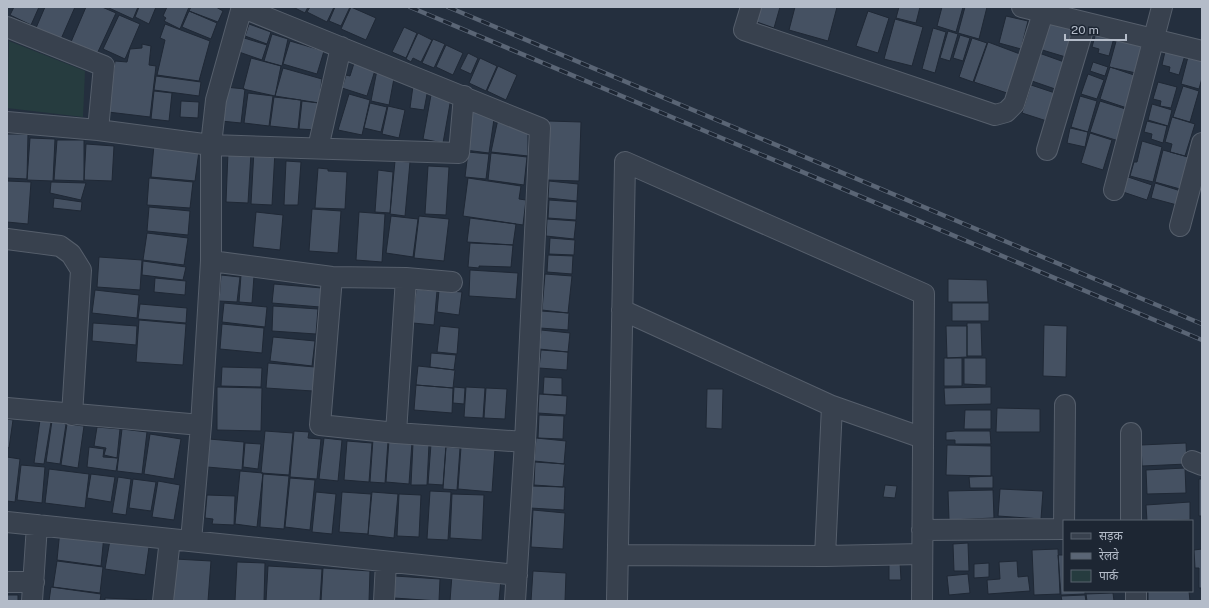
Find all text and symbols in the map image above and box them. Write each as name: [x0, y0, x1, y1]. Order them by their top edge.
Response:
scale bar: [1065, 16, 1126, 42]
text: 20 m: [1071, 23, 1099, 37]
legend: [1063, 520, 1193, 592]
text: सड़क: [1099, 529, 1124, 543]
text: रेलवे: [1099, 548, 1119, 563]
text: पार्क: [1099, 569, 1119, 583]

